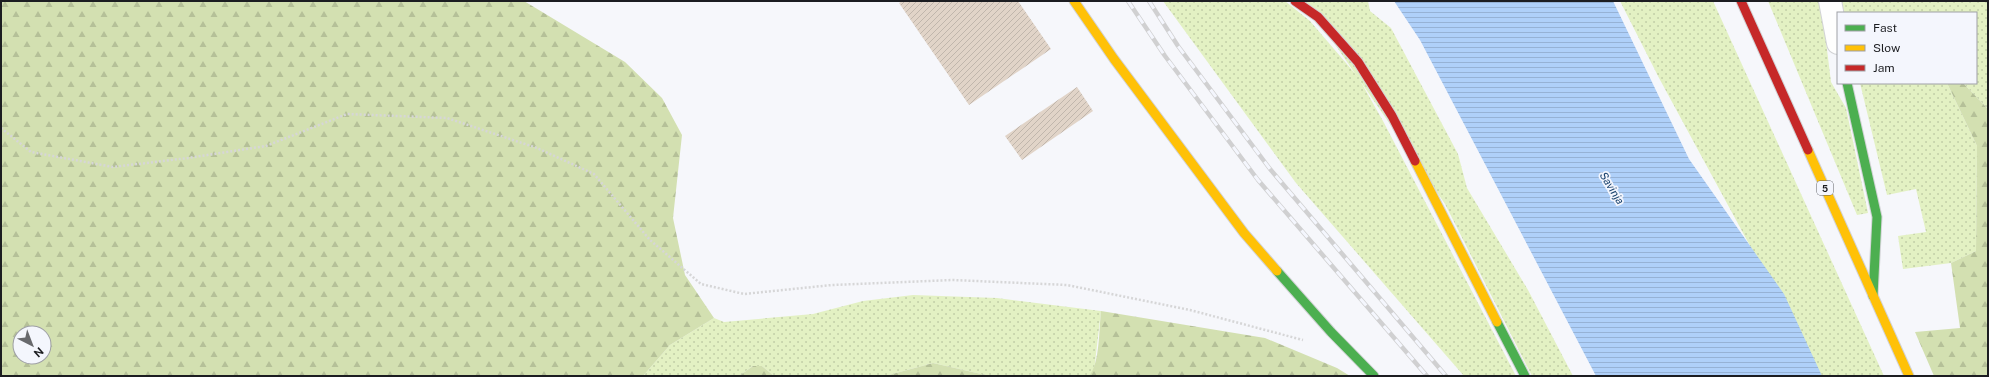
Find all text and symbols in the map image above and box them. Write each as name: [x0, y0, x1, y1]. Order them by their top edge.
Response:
legend: [1837, 12, 1977, 84]
text: Fast: [1873, 21, 1898, 35]
text: Slow: [1873, 41, 1901, 55]
text: Jam: [1873, 61, 1895, 75]
water label: Savinja: [1597, 170, 1627, 206]
road number: 5: [1817, 181, 1833, 195]
north arrow: [12, 325, 52, 365]
text: N: [31, 345, 46, 360]

